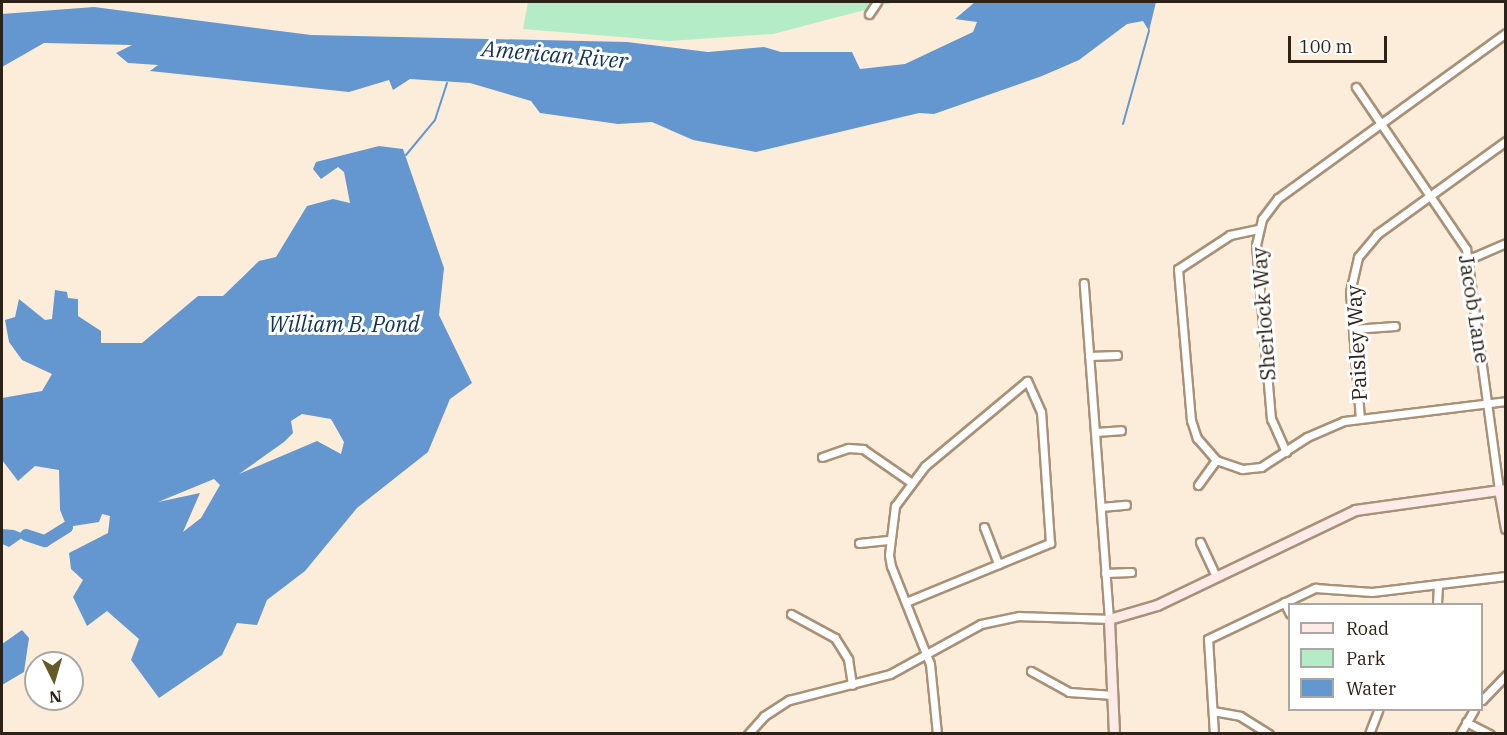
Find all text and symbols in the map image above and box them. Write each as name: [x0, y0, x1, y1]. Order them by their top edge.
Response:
scale bar: [1291, 24, 1390, 62]
water label: American River: [481, 34, 629, 74]
text: 100 m: [1299, 35, 1353, 58]
street label: Sherlock Way: [1246, 246, 1280, 382]
street label: Jacob Lane: [1454, 253, 1496, 365]
street label: Paisley Way: [1340, 284, 1372, 402]
water label: William B. Pond: [268, 311, 420, 337]
legend: [1288, 603, 1483, 711]
text: Road: [1346, 617, 1389, 640]
text: Park: [1346, 647, 1385, 670]
north arrow: [24, 651, 84, 711]
text: Water: [1346, 677, 1396, 700]
text: N: [48, 686, 63, 707]

